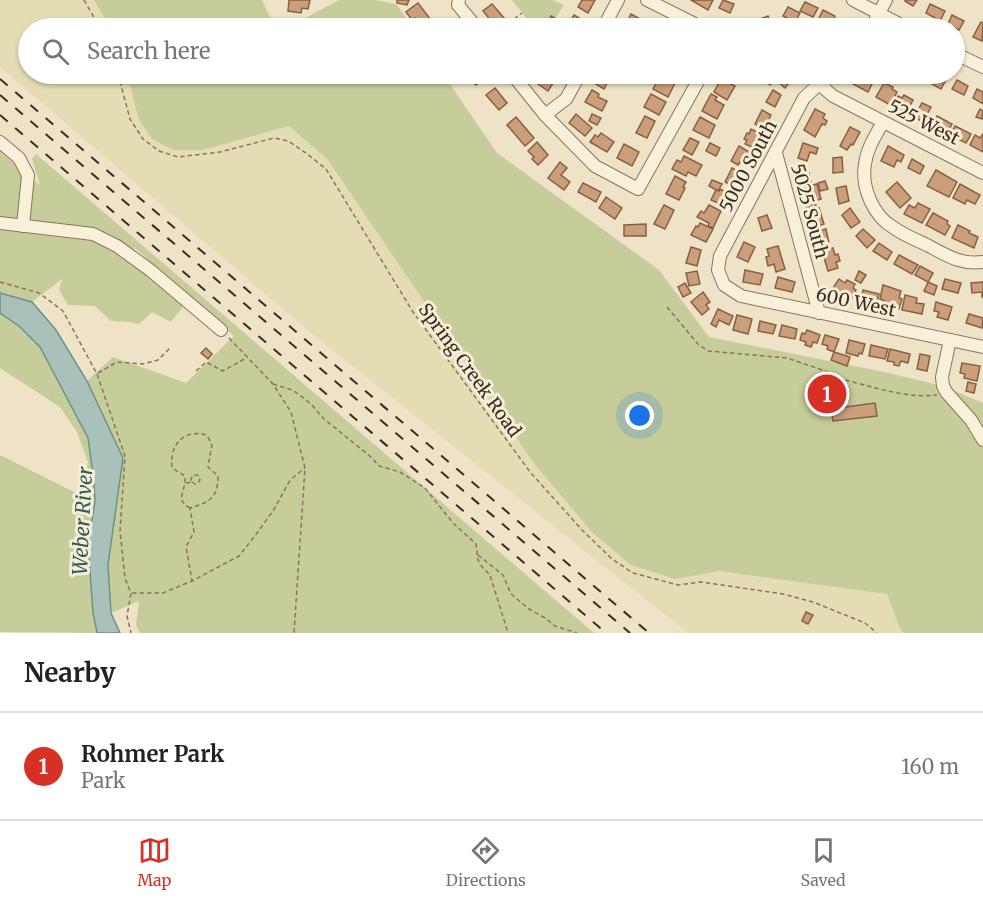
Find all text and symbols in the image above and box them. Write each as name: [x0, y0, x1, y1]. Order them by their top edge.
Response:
search box: [18, 18, 965, 84]
icon: search: [39, 35, 72, 68]
text: Search here: [87, 37, 210, 65]
street label: 525 West: [884, 94, 964, 150]
street label: 5000 South: [714, 116, 782, 216]
street label: 5025 South: [786, 161, 834, 261]
street label: 600 West: [814, 282, 898, 322]
street label: Spring Creek Road: [414, 299, 526, 442]
pin: 1: [808, 372, 846, 416]
your location: [625, 401, 654, 430]
water label: Weber River: [67, 465, 97, 576]
text: Nearby: [24, 656, 116, 689]
text: Rohmer Park: [81, 740, 224, 768]
text: 1: [39, 754, 48, 779]
text: 160 m: [901, 754, 959, 779]
text: Park: [81, 768, 125, 793]
tab: Map: [137, 834, 171, 890]
tab: Directions: [446, 834, 526, 890]
tab: Saved: [800, 834, 846, 890]

